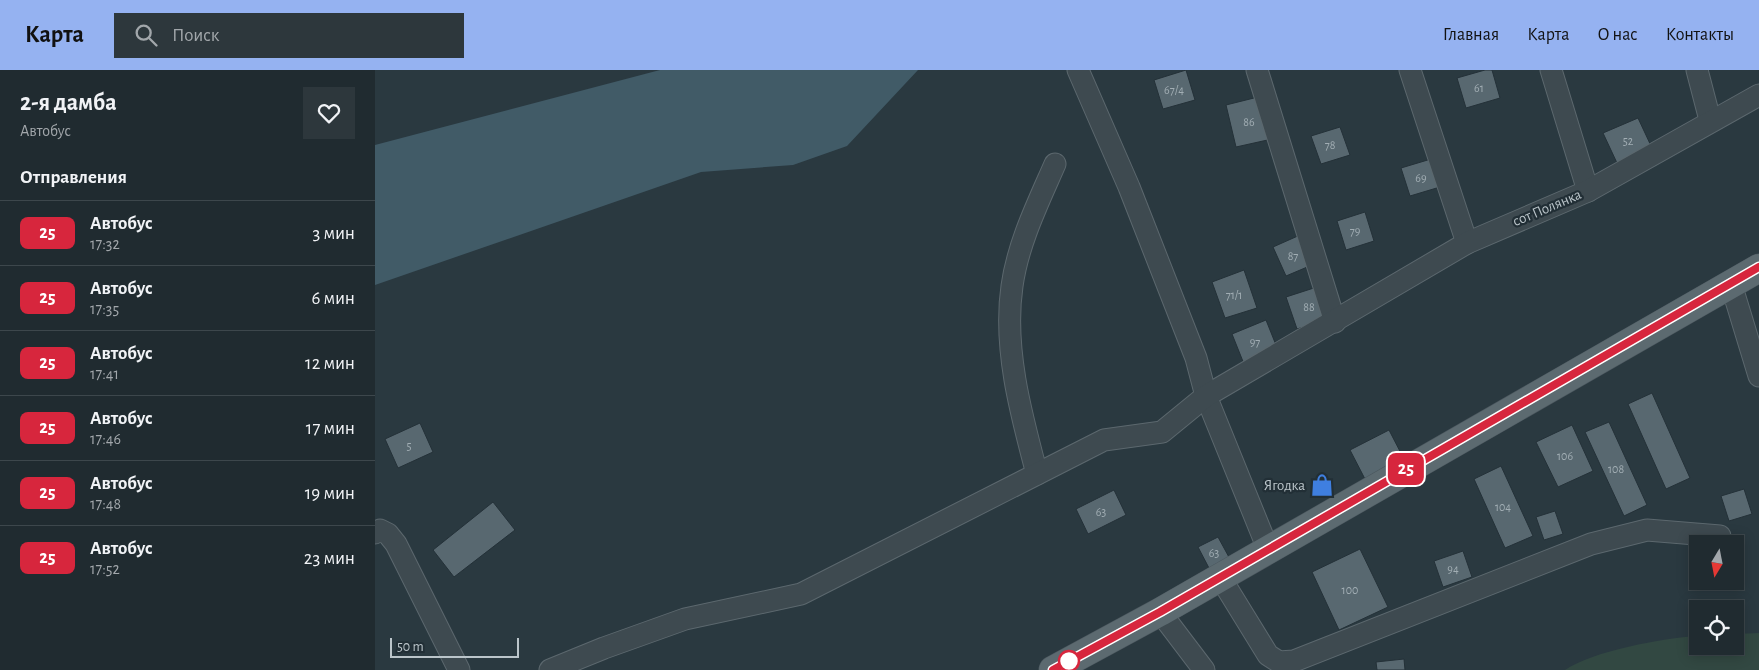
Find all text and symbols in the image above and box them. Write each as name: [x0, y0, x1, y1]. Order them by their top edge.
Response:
search box: [114, 13, 464, 58]
icon: search: [132, 21, 160, 49]
text: Карта: [25, 23, 84, 47]
text: Поиск: [172, 26, 219, 45]
text: Главная: [1443, 26, 1499, 44]
text: Карта: [1527, 26, 1569, 44]
text: О нас: [1597, 26, 1638, 44]
text: Контакты: [1666, 26, 1734, 44]
house number: 61: [1474, 82, 1484, 94]
house number: 67/4: [1164, 84, 1184, 96]
button: heart: [303, 87, 355, 139]
text: 2-я дамба: [20, 91, 117, 115]
house number: 86: [1243, 116, 1255, 128]
text: Автобус: [20, 123, 71, 139]
house number: 52: [1623, 135, 1634, 147]
house number: 78: [1325, 139, 1336, 151]
text: Отправления: [20, 168, 127, 187]
house number: 69: [1415, 172, 1427, 184]
street label: сот Полянка: [1511, 187, 1584, 229]
text: Автобус: [90, 214, 153, 233]
text: 25: [39, 224, 56, 242]
text: 3 мин: [312, 224, 355, 243]
house number: 79: [1350, 225, 1361, 237]
text: 17:32: [90, 236, 120, 252]
house number: 87: [1288, 250, 1298, 262]
text: Автобус: [90, 279, 153, 298]
text: 25: [39, 289, 56, 307]
text: 6 мин: [311, 289, 355, 308]
house number: 71/1: [1226, 289, 1242, 301]
text: 17:35: [90, 301, 119, 317]
house number: 88: [1303, 301, 1315, 313]
house number: 97: [1250, 336, 1260, 348]
text: Автобус: [90, 344, 153, 363]
text: 25: [39, 354, 56, 372]
text: 12 мин: [305, 354, 355, 373]
text: 17:41: [90, 366, 119, 382]
text: Автобус: [90, 409, 153, 428]
text: 25: [39, 419, 56, 437]
text: 17 мин: [306, 419, 355, 438]
text: 17:46: [90, 431, 121, 447]
house number: 5: [406, 440, 412, 452]
house number: 106: [1557, 450, 1573, 462]
line badge: 25: [1383, 453, 1429, 485]
text: 25: [1398, 460, 1414, 478]
house number: 108: [1608, 463, 1624, 475]
shop icon: Ягодка: [1309, 472, 1335, 498]
text: Автобус: [90, 474, 153, 493]
place label: Ягодка: [1264, 478, 1305, 493]
text: 25: [39, 484, 56, 502]
text: 19 мин: [305, 484, 355, 503]
text: 17:48: [90, 496, 121, 512]
house number: 104: [1495, 501, 1511, 513]
house number: 63: [1096, 506, 1106, 518]
north arrow: [1689, 535, 1744, 590]
map controls: [1689, 535, 1744, 655]
text: Автобус: [90, 539, 153, 558]
house number: 63: [1209, 547, 1219, 559]
text: 25: [39, 549, 56, 567]
text: 23 мин: [304, 549, 355, 568]
text: 17:52: [90, 561, 120, 577]
house number: 94: [1447, 563, 1459, 575]
house number: 100: [1342, 584, 1358, 596]
button: locate: [1689, 600, 1744, 655]
scale bar: [390, 635, 519, 658]
text: 50 m: [397, 640, 424, 654]
unlabelled marker: [1058, 650, 1080, 670]

